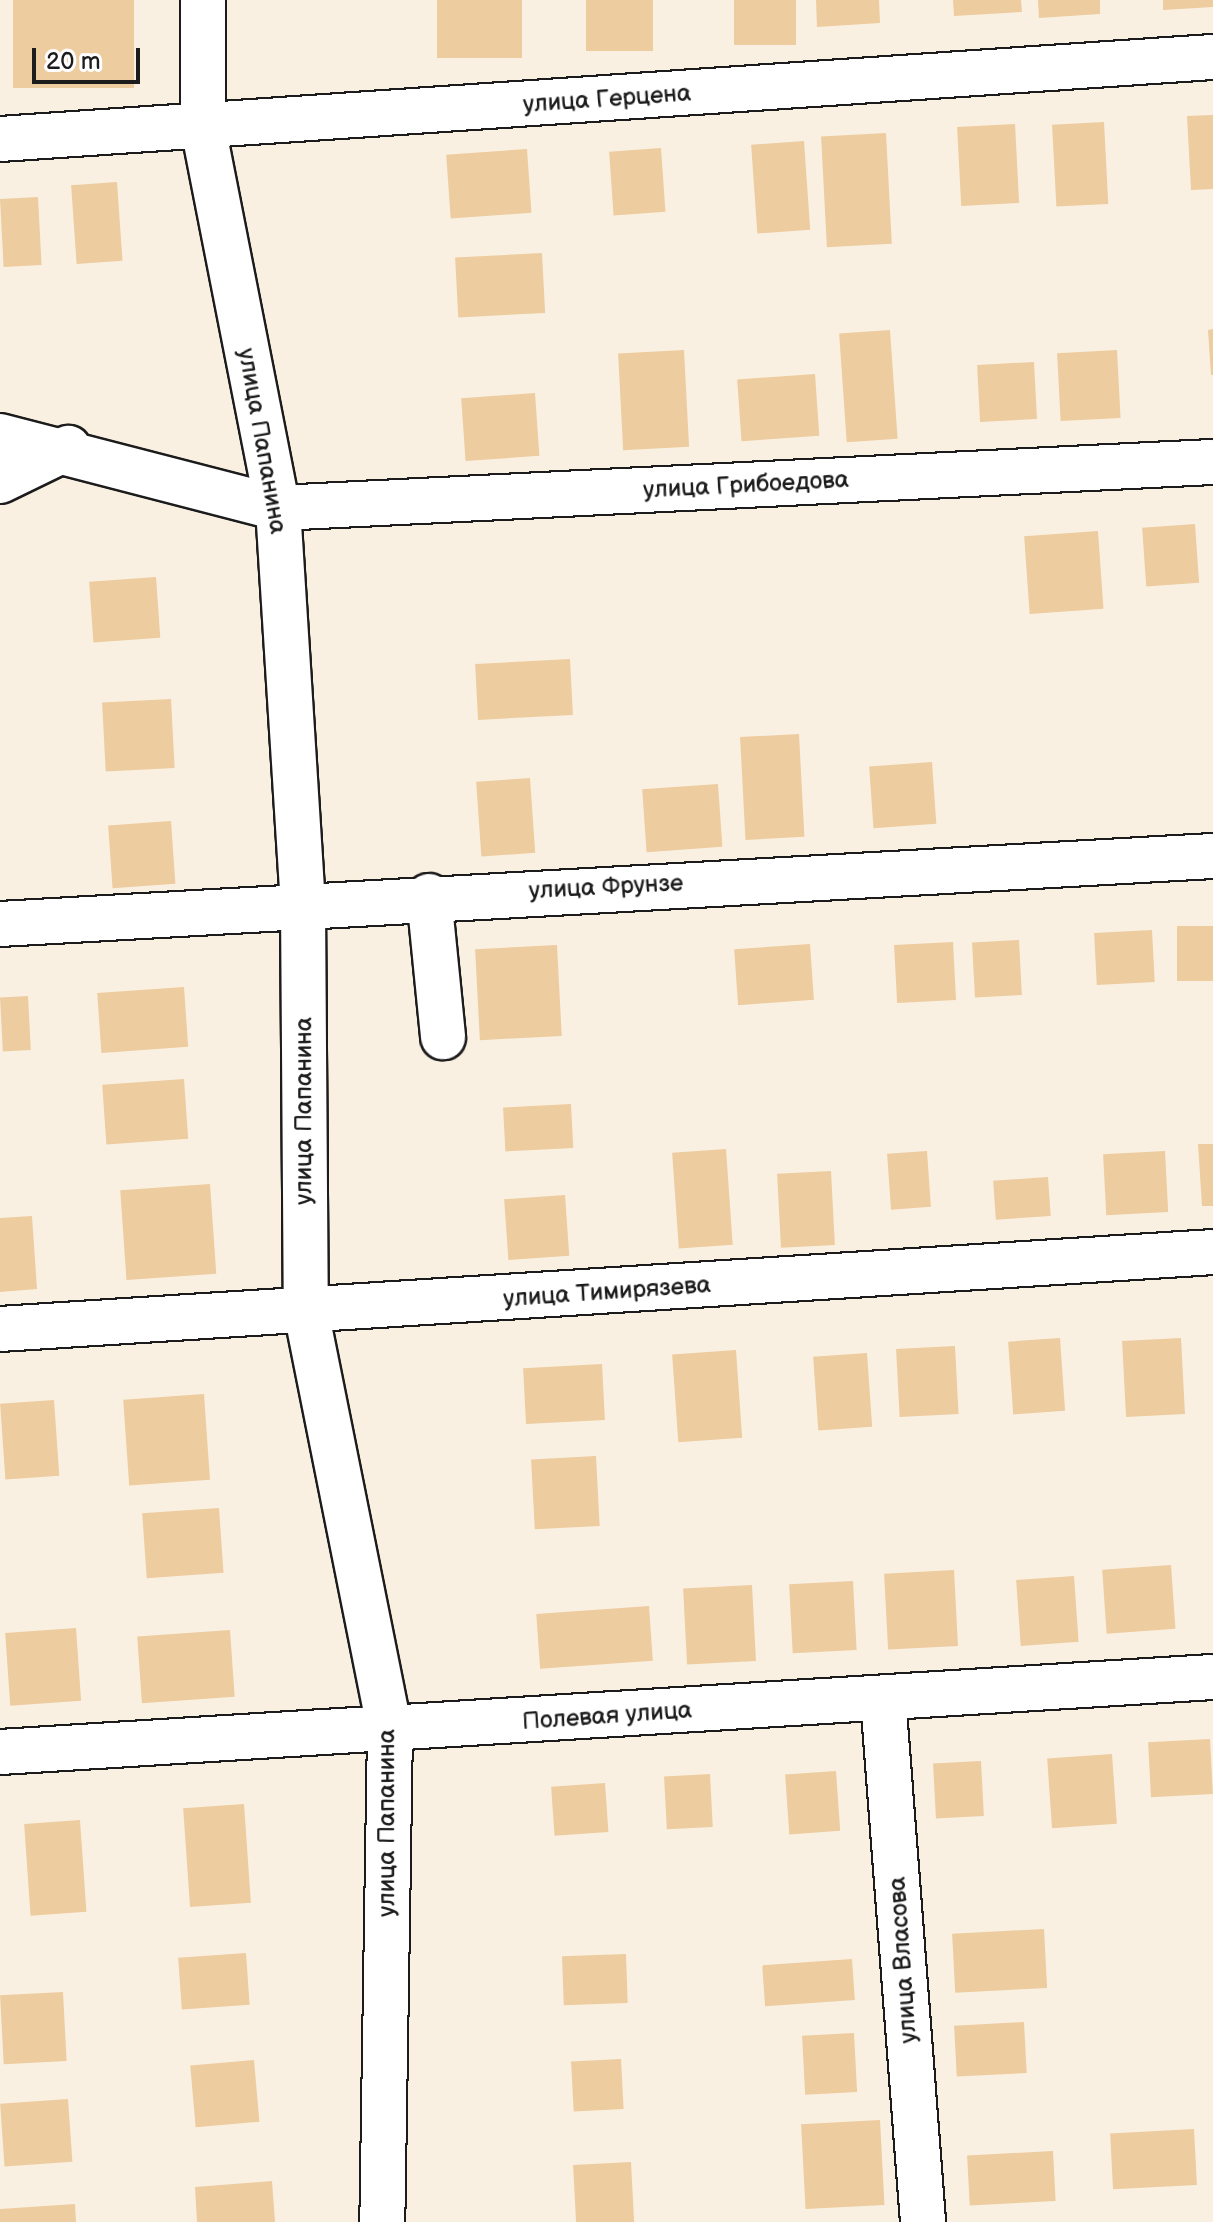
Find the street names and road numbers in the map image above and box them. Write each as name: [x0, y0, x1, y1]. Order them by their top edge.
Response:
street label: улица Герцена: [522, 79, 692, 119]
street label: улица Папанина: [232, 346, 292, 536]
street label: улица Грибоедова: [642, 465, 850, 505]
street label: улица Фрунзе: [528, 869, 684, 905]
street label: улица Папанина: [290, 1017, 318, 1205]
street label: улица Тимирязева: [502, 1270, 712, 1314]
street label: Полевая улица: [521, 1696, 693, 1736]
street label: улица Папанина: [373, 1729, 401, 1917]
street label: улица Власова: [883, 1876, 923, 2044]

